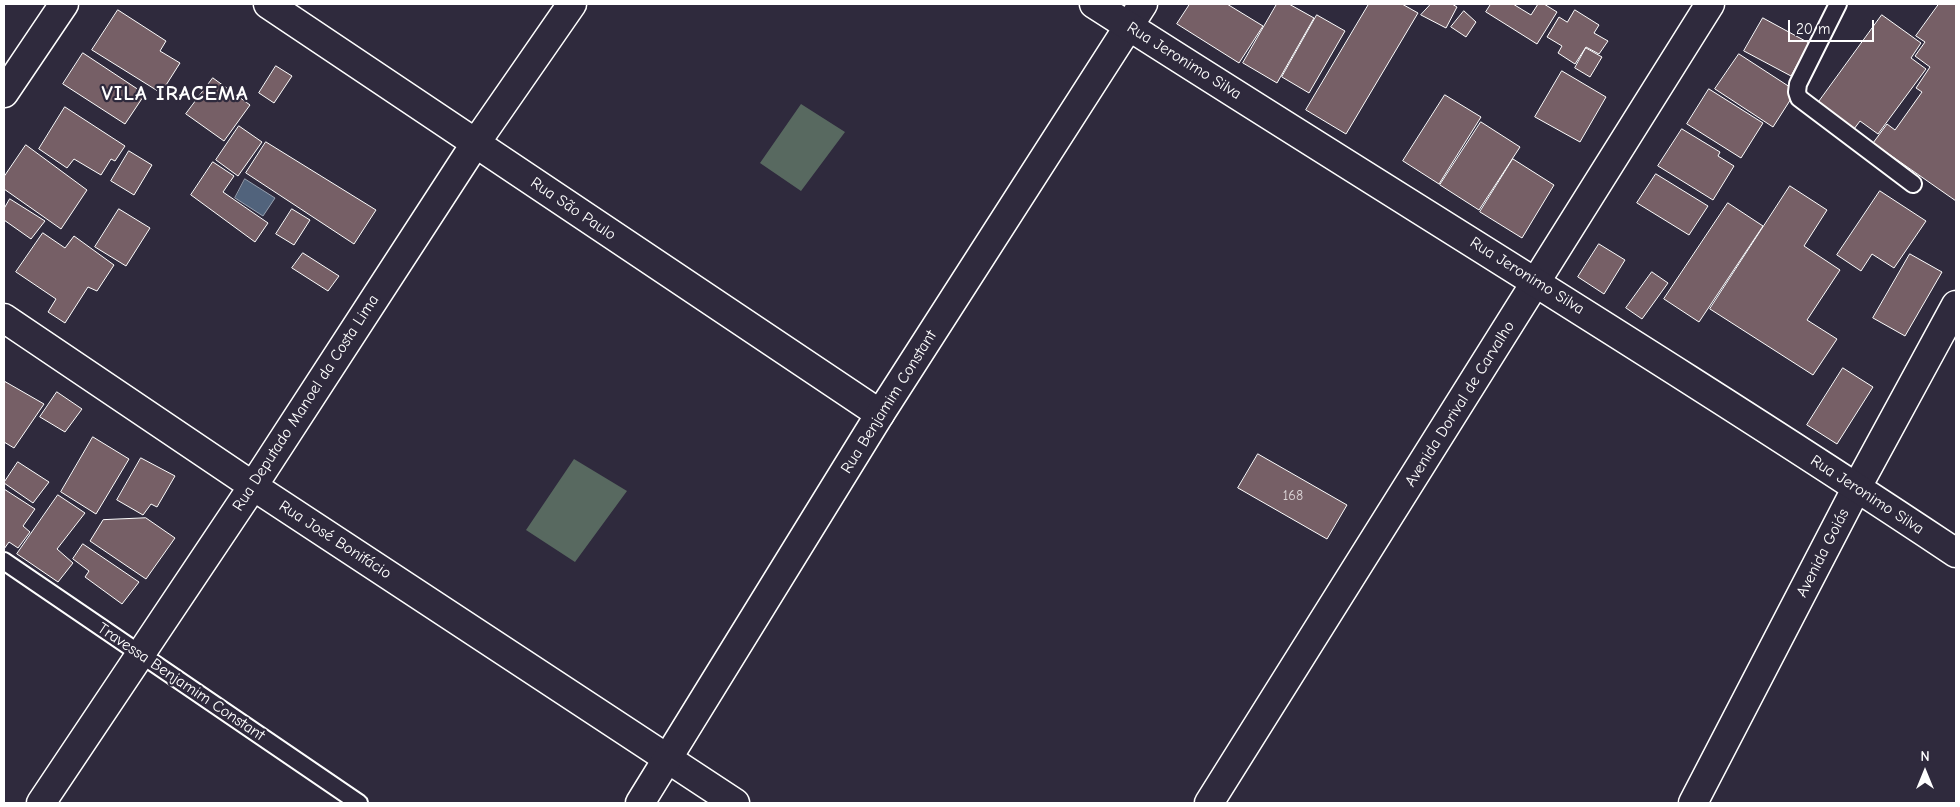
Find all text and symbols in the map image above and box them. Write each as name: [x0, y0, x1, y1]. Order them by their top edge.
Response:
scale bar: [1790, 10, 1876, 42]
street label: Rua Jeronimo Silva: [1123, 18, 1245, 104]
text: 20 m: [1796, 20, 1830, 38]
district label: VILA IRACEMA: [100, 81, 250, 107]
street label: Rua São Paulo: [527, 173, 619, 245]
street label: Rua Jeronimo Silva: [1466, 233, 1588, 319]
street label: Rua Deputado Manoel da Costa Lima: [229, 291, 383, 515]
street label: Avenida Dorival de Carvalho: [1401, 318, 1519, 490]
street label: Rua Benjamim Constant: [837, 327, 941, 477]
street label: Rua Jeronimo Silva: [1807, 451, 1927, 539]
house number: 168: [1283, 488, 1303, 504]
street label: Rua José Bonifácio: [275, 497, 395, 583]
street label: Avenida Goiás: [1792, 506, 1854, 600]
street label: Travessa Benjamim Constant: [94, 619, 268, 745]
north arrow: [1900, 747, 1950, 797]
text: N: [1920, 748, 1930, 765]

